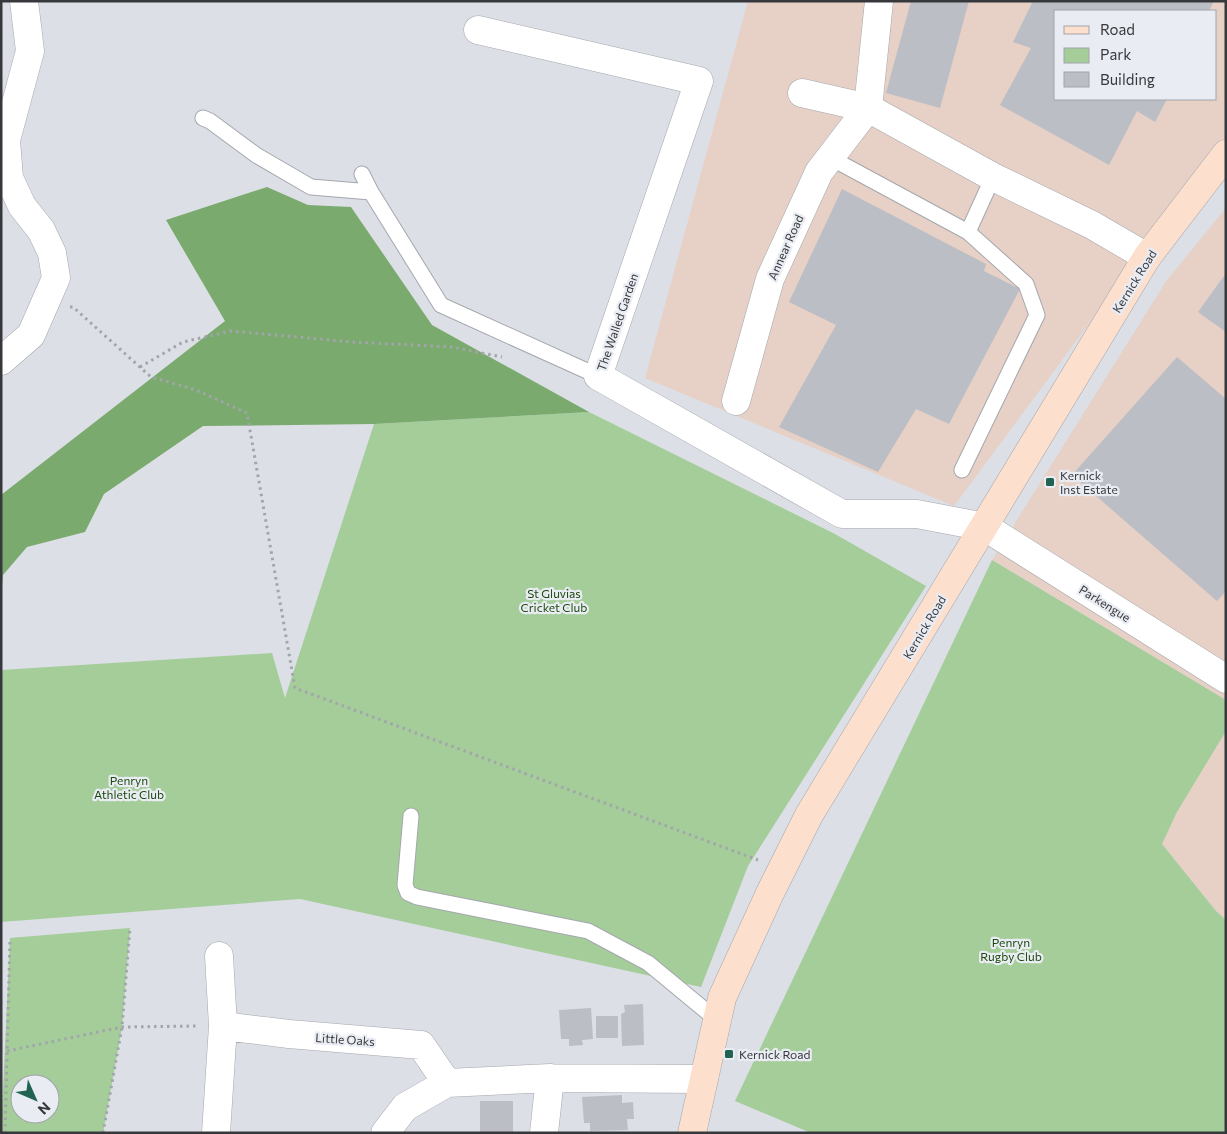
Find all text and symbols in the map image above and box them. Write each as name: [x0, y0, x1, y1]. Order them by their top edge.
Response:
legend: [1054, 10, 1217, 100]
text: Road: [1100, 20, 1135, 38]
text: Park: [1100, 45, 1131, 63]
text: Building: [1100, 70, 1155, 88]
street label: Annear Road: [764, 212, 806, 282]
street label: Kernick Road: [1109, 247, 1159, 315]
street label: The Walled Garden: [594, 271, 640, 373]
place label: Kernick Inst Estate: [1060, 468, 1118, 496]
marker: Kernick Inst Estate: [1044, 476, 1056, 488]
street label: Parkengue: [1077, 582, 1133, 624]
park label: St Gluvias Cricket Club: [521, 586, 587, 614]
street label: Kernick Road: [900, 593, 948, 661]
park label: Penryn Athletic Club: [94, 773, 164, 801]
park label: Penryn Rugby Club: [980, 935, 1042, 963]
street label: Little Oaks: [315, 1030, 375, 1048]
place label: Kernick Road: [739, 1047, 811, 1061]
marker: Kernick Road: [723, 1048, 735, 1060]
north arrow: [10, 1074, 60, 1124]
text: N: [35, 1099, 54, 1118]

